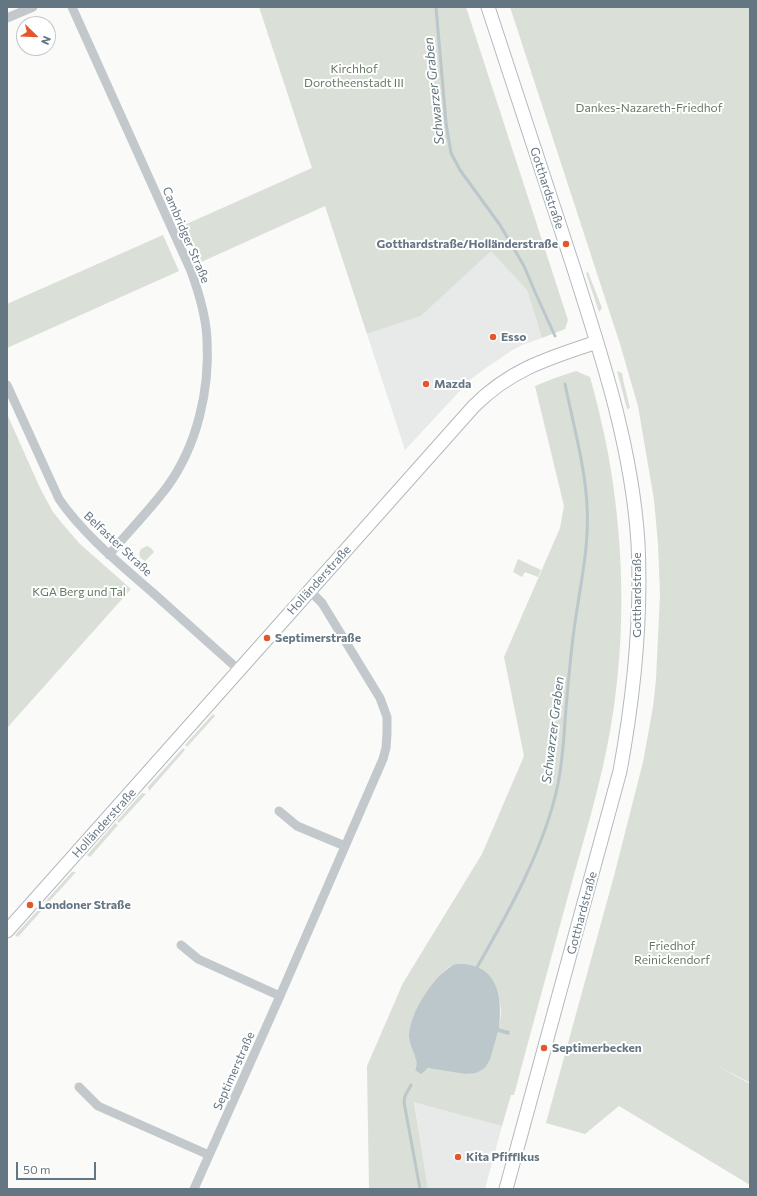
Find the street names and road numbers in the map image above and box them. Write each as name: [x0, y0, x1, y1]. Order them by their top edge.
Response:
street label: Gotthardstraße: [527, 145, 567, 231]
street label: Cambridger Straße: [159, 185, 213, 285]
street label: Belfaster Straße: [81, 509, 155, 579]
street label: Holländerstraße: [284, 542, 354, 618]
street label: Gotthardstraße: [630, 552, 644, 638]
street label: Holländerstraße: [69, 785, 139, 861]
street label: Gotthardstraße: [564, 870, 600, 956]
street label: Septimerstraße: [210, 1029, 258, 1113]

